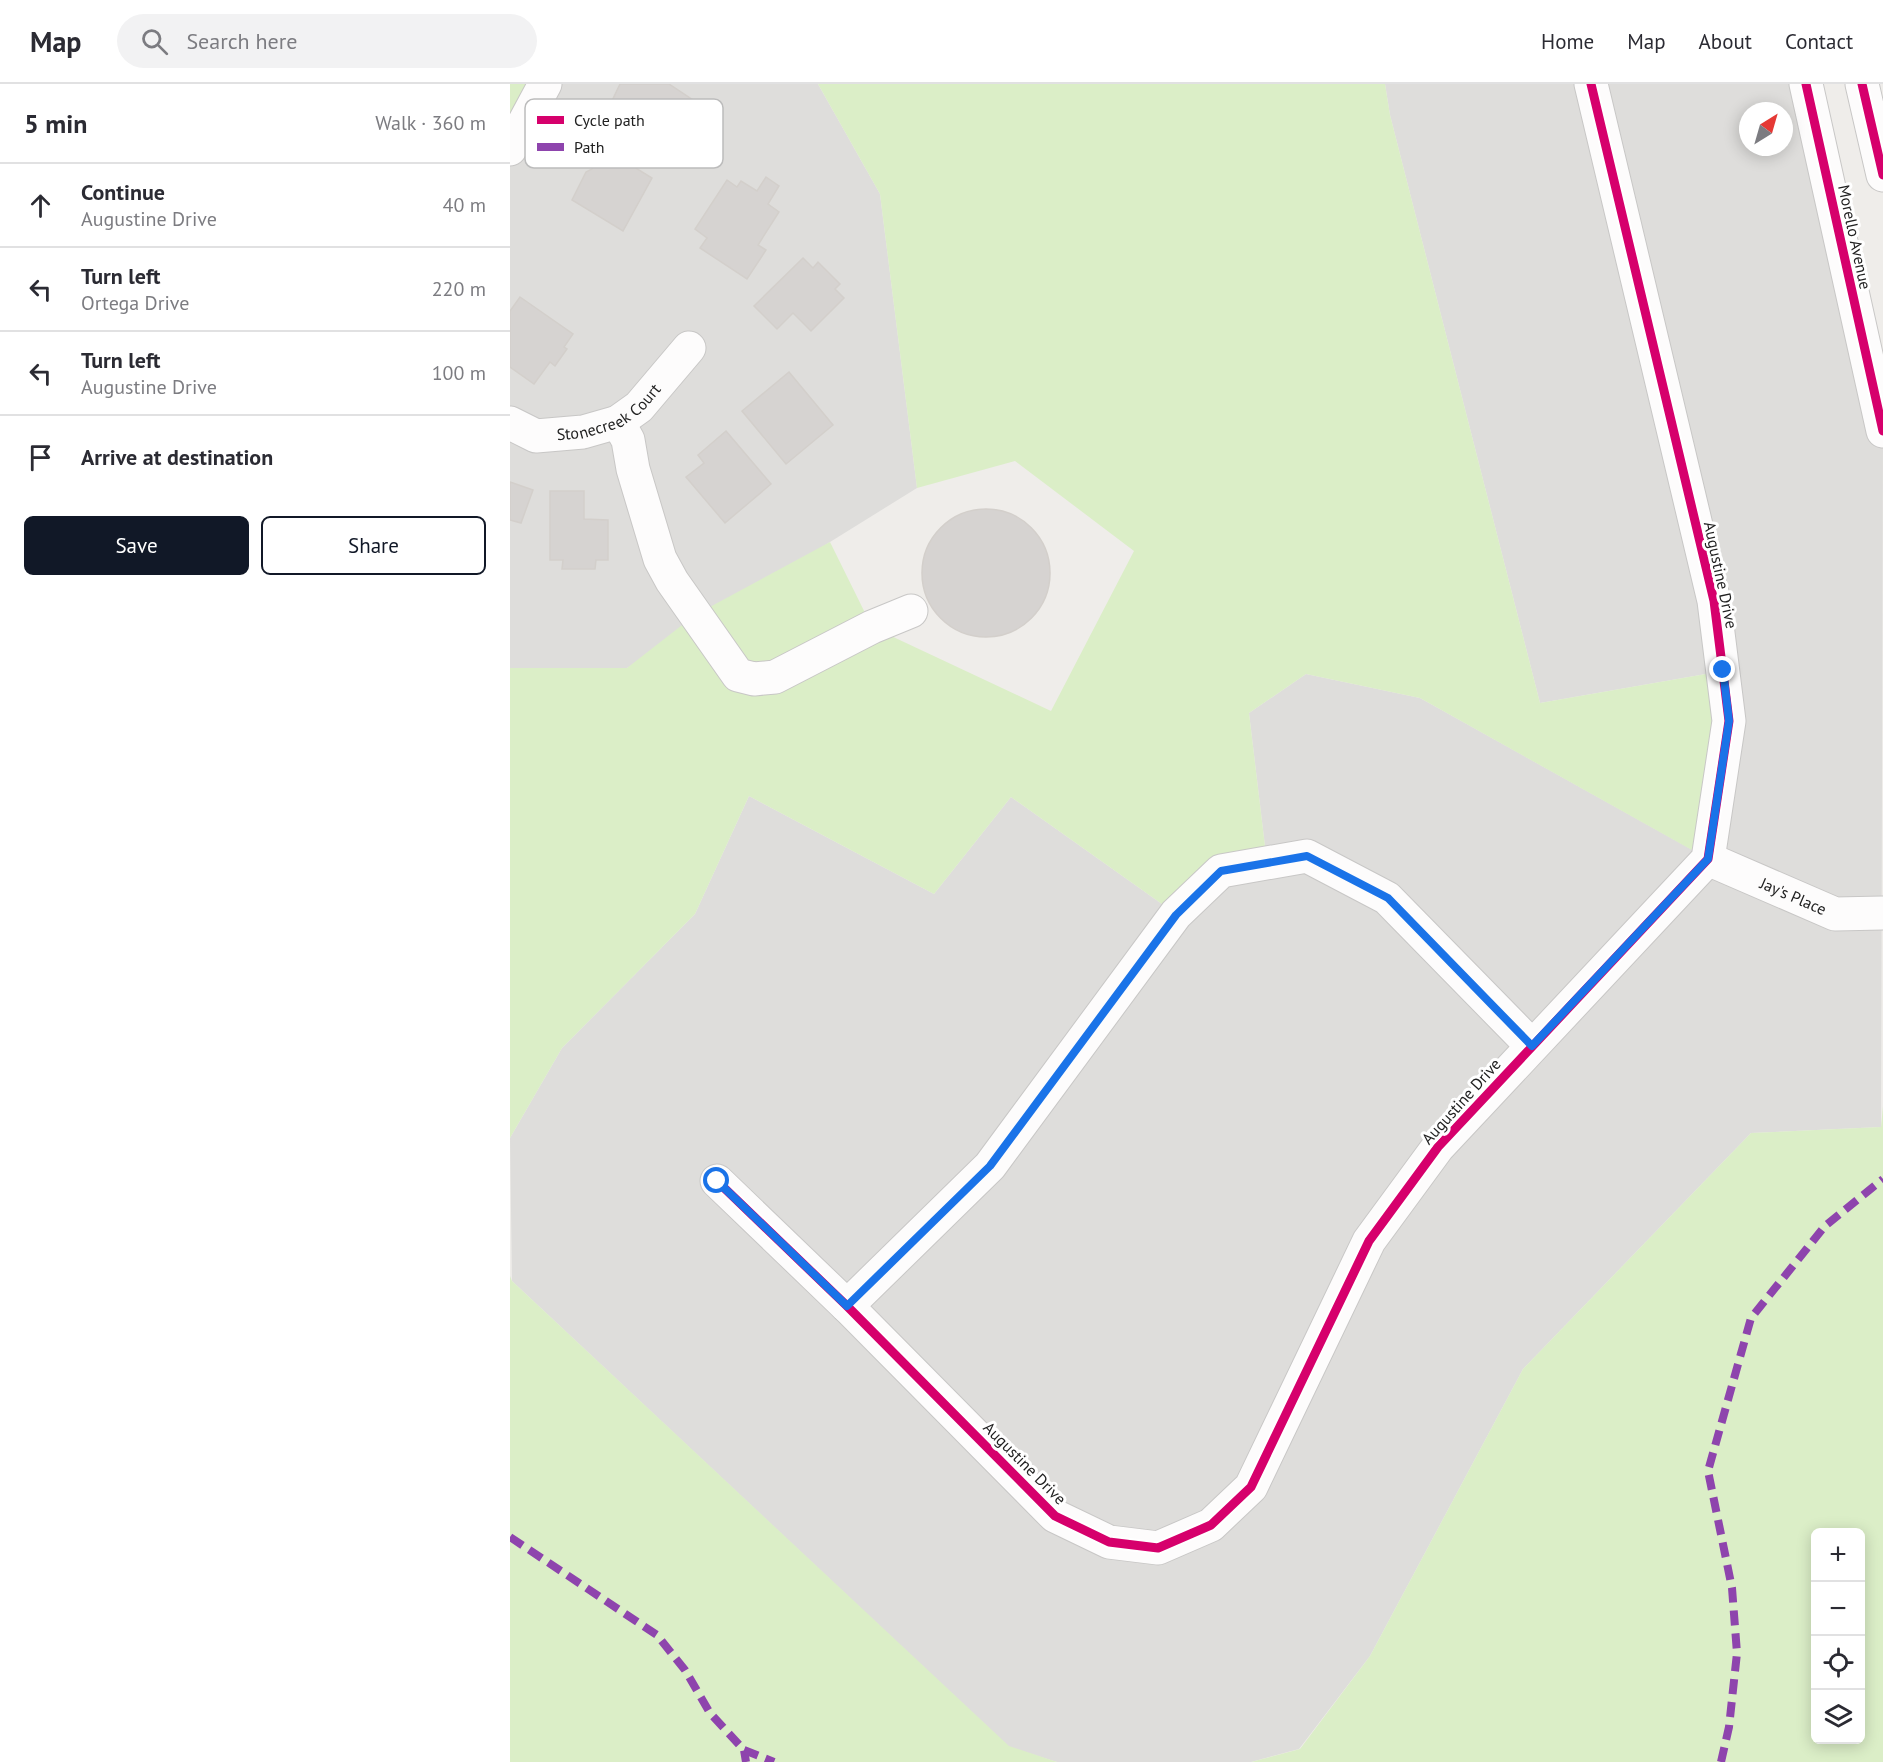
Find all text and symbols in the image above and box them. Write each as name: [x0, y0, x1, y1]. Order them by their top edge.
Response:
search box: [117, 14, 537, 68]
text: Map: [30, 23, 81, 60]
icon: search: [138, 25, 171, 58]
text: Search here: [186, 27, 297, 55]
text: Home: [1541, 28, 1594, 55]
text: Map: [1627, 28, 1666, 55]
text: About: [1699, 28, 1752, 55]
text: Contact: [1785, 28, 1853, 55]
legend: [525, 99, 723, 168]
north arrow: [1739, 102, 1793, 156]
text: 5 min: [24, 107, 87, 140]
text: Walk · 360 m: [375, 110, 486, 136]
text: Cycle path: [574, 110, 645, 130]
text: Path: [574, 137, 605, 157]
text: Continue: [81, 178, 165, 206]
street label: Morello Avenue: [1834, 183, 1876, 291]
icon: ahead: [24, 189, 57, 222]
text: 40 m: [443, 192, 486, 218]
text: Augustine Drive: [81, 206, 217, 232]
text: Turn left: [81, 262, 161, 290]
icon: left: [24, 273, 57, 306]
text: 220 m: [432, 276, 486, 302]
text: Ortega Drive: [81, 290, 189, 316]
text: Turn left: [81, 346, 161, 374]
icon: left: [24, 357, 57, 390]
text: 100 m: [432, 360, 486, 386]
text: Augustine Drive: [81, 374, 217, 400]
street label: Stonecreek Court: [556, 379, 665, 444]
icon: arrive: [24, 441, 57, 474]
text: Arrive at destination: [81, 443, 273, 471]
button: Save: [24, 516, 249, 575]
button: Share: [261, 516, 486, 575]
street label: Augustine Drive: [1700, 520, 1742, 630]
route end: [1709, 656, 1735, 682]
street label: Jay's Place: [1756, 872, 1830, 919]
street label: Augustine Drive: [1417, 1054, 1505, 1148]
route start: [703, 1167, 729, 1193]
street label: Augustine Drive: [980, 1418, 1070, 1508]
map controls: [1811, 1528, 1865, 1744]
button: +: [1811, 1528, 1865, 1582]
button: −: [1811, 1582, 1865, 1636]
button: locate: [1811, 1636, 1865, 1690]
button: layers: [1811, 1690, 1865, 1744]

